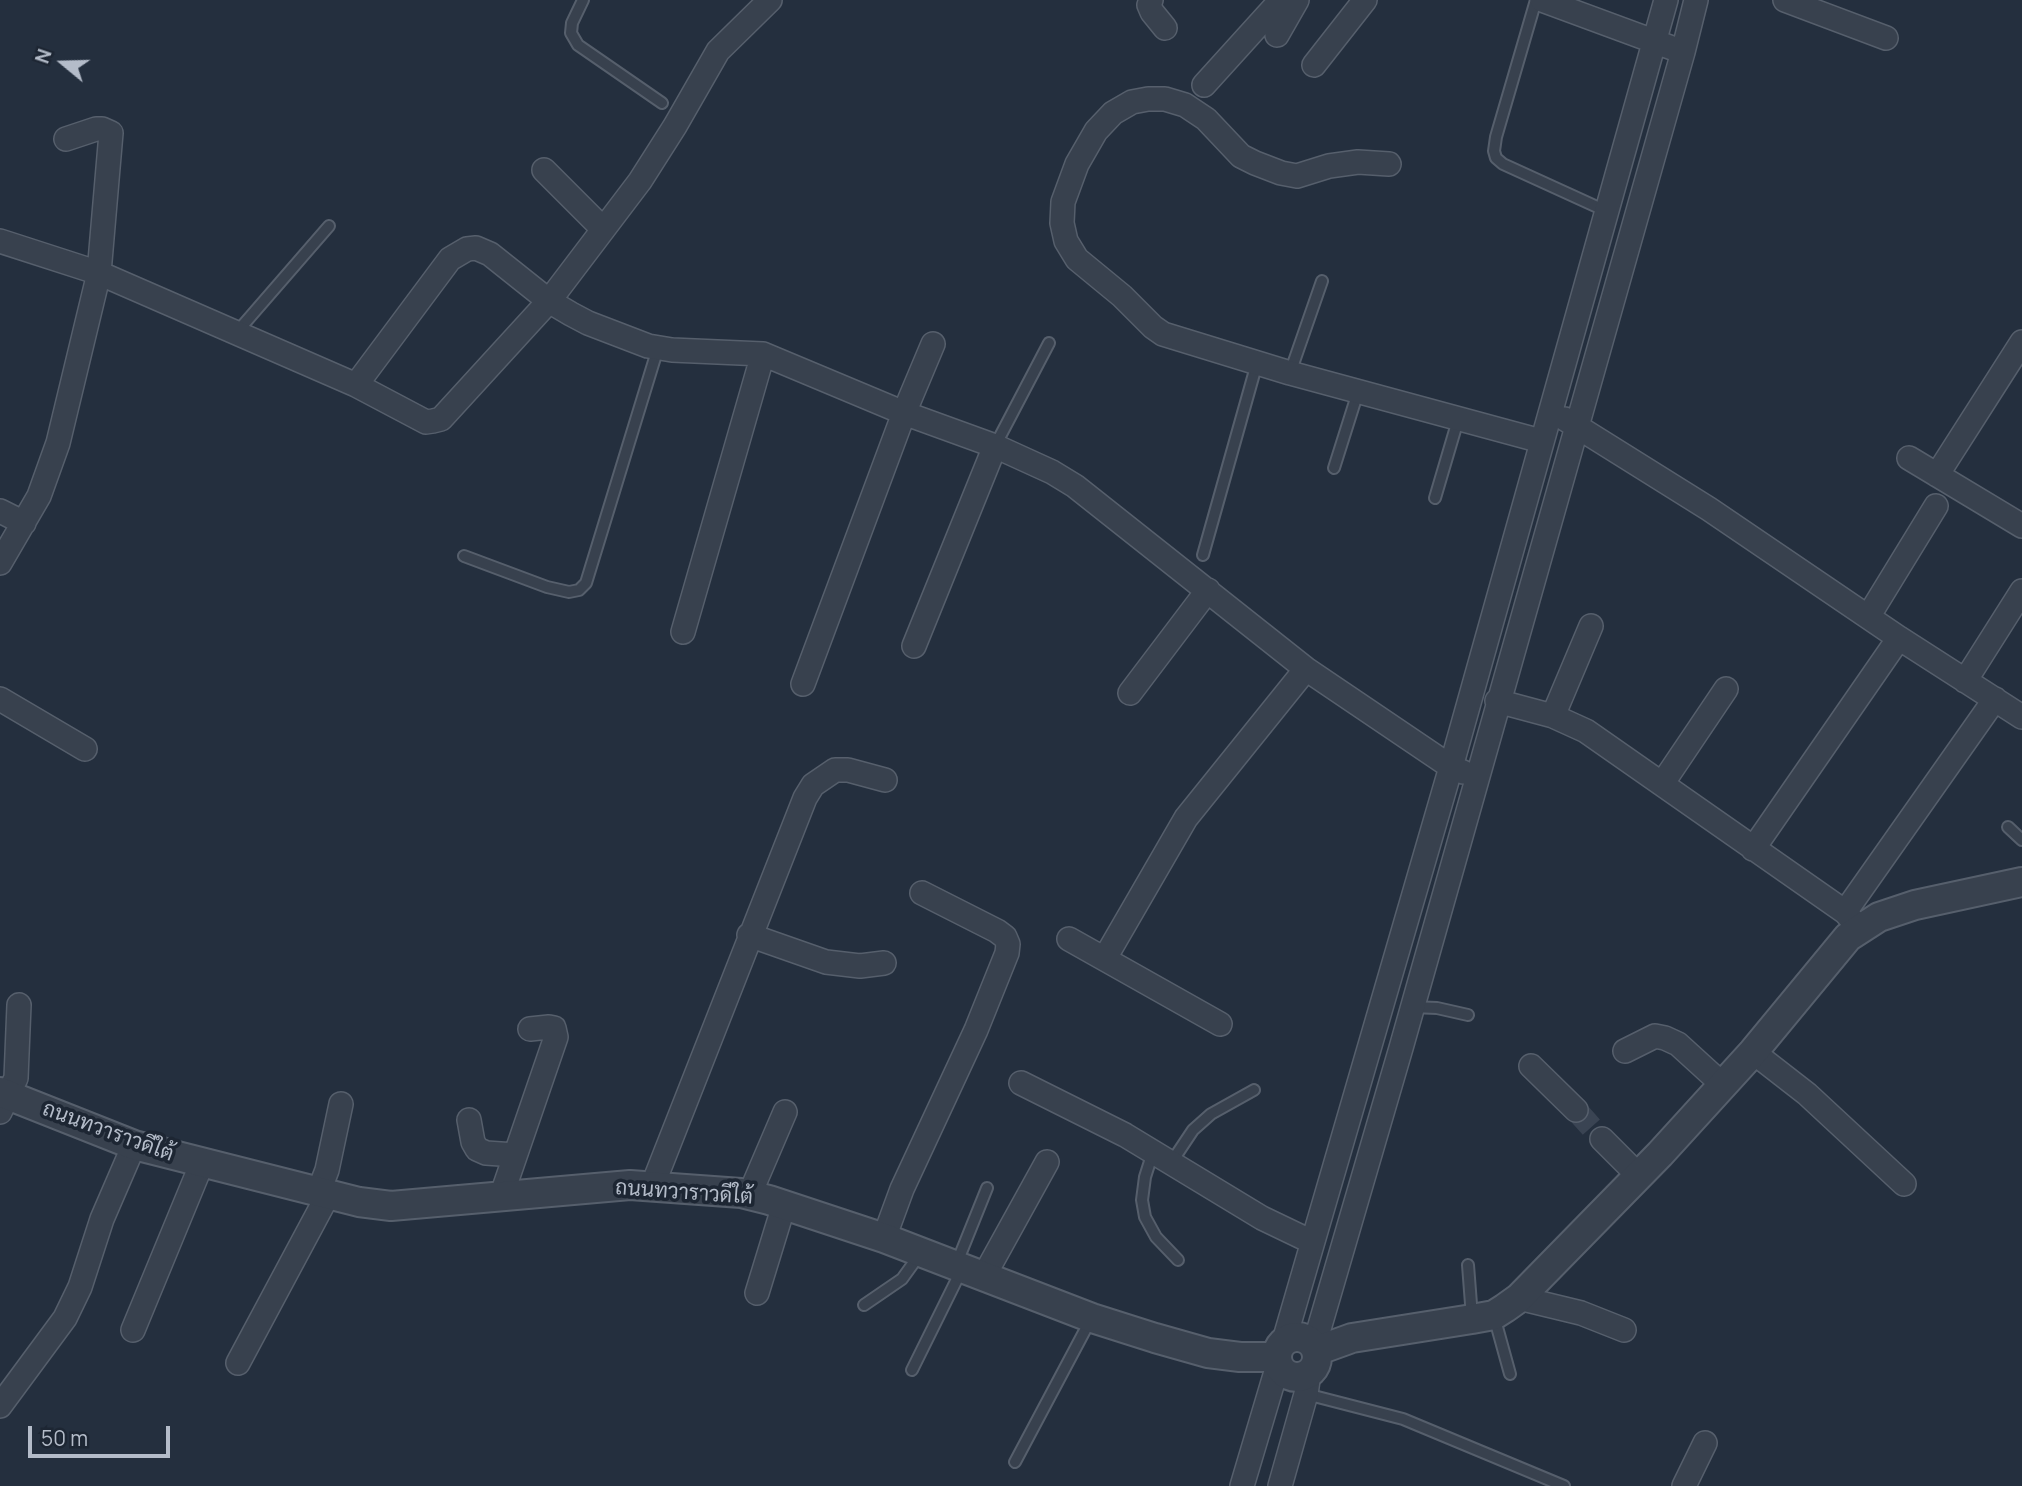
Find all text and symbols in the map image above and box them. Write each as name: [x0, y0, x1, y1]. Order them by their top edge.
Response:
north arrow: [28, 28, 98, 98]
text: N: [29, 45, 58, 67]
street label: ถนนทวาราวดีใต้: [39, 1097, 177, 1167]
street label: ถนนทวาราวดีใต้: [614, 1176, 754, 1210]
scale bar: [32, 1412, 173, 1456]
text: 50 m: [41, 1424, 88, 1452]

